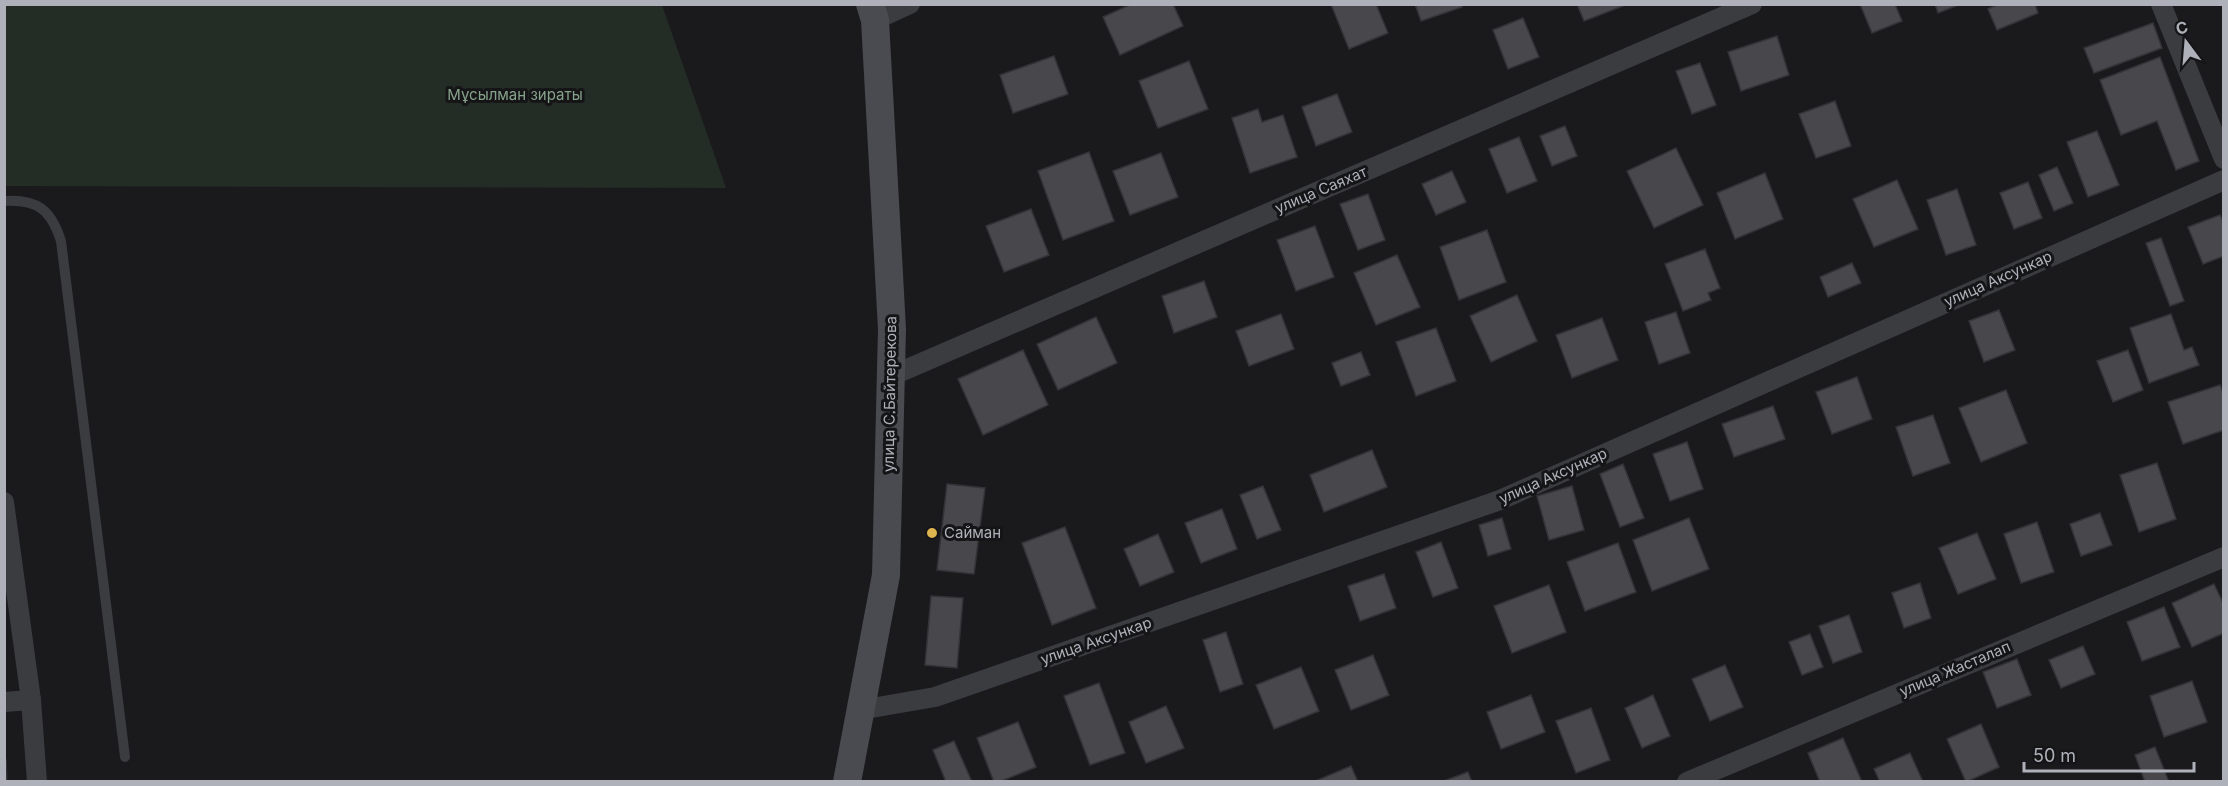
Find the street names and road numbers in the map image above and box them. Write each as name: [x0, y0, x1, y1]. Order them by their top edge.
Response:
street label: улица Саяхат: [1272, 162, 1370, 217]
street label: улица Аксункар: [1941, 246, 2055, 311]
street label: улица С.Байтерекова: [879, 316, 900, 472]
street label: улица Аксункар: [1496, 443, 1610, 508]
street label: улица Аксункар: [1038, 613, 1154, 668]
street label: улица Жасталап: [1896, 637, 2013, 700]

